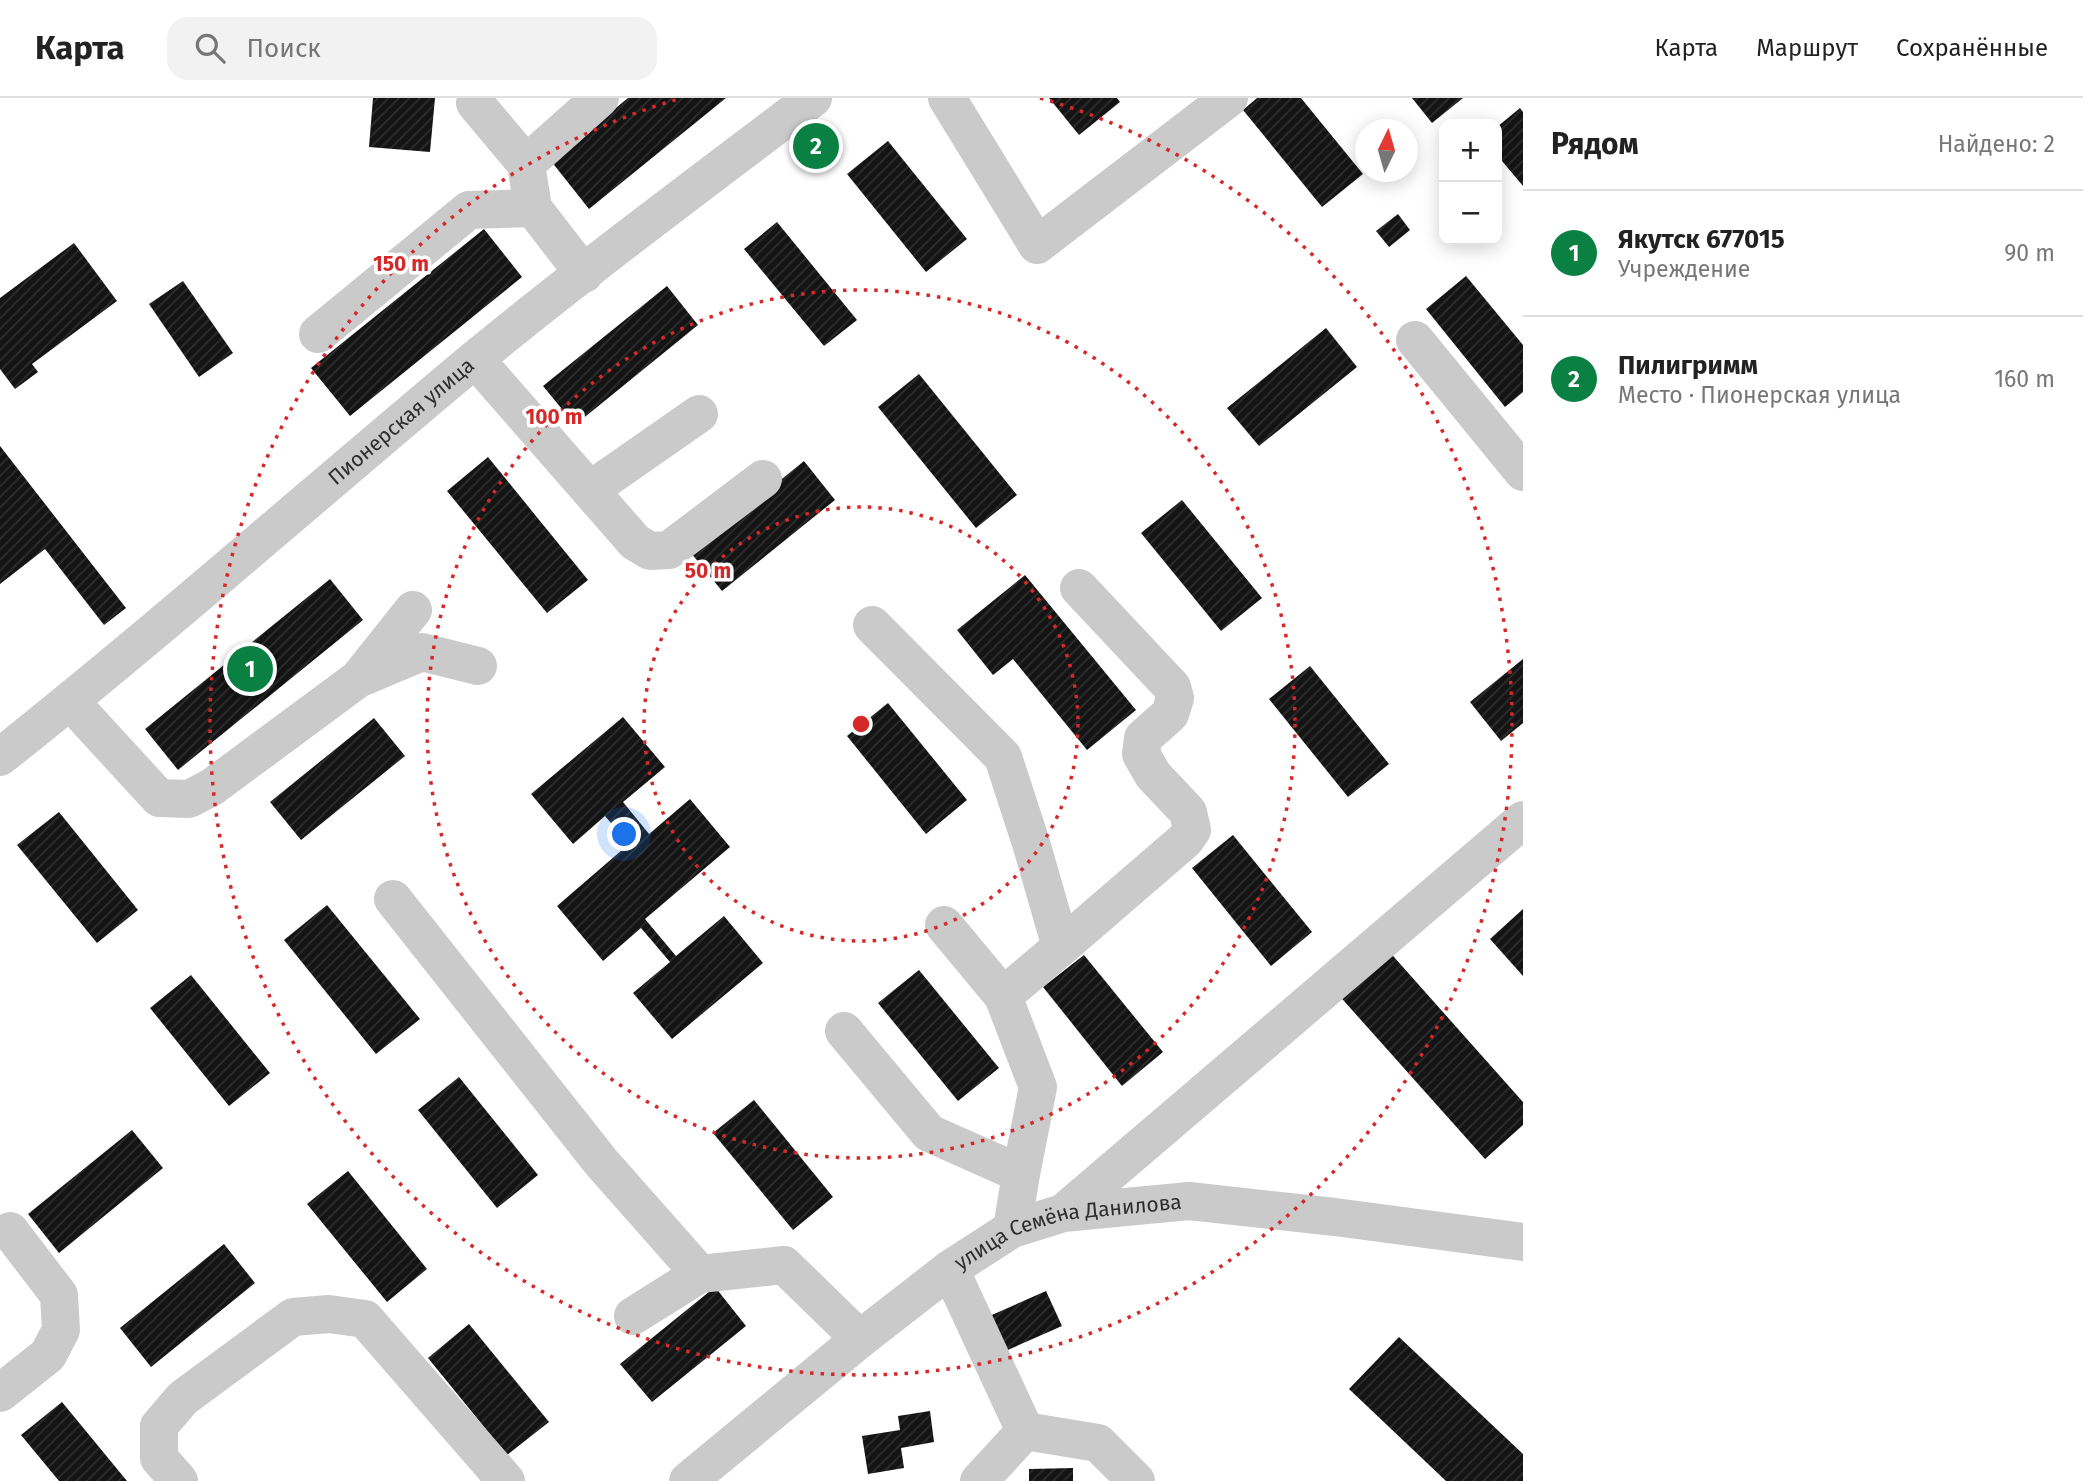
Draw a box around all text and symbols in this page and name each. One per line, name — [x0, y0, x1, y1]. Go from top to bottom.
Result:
search box — [167, 17, 657, 80]
text: Карта — [35, 28, 125, 68]
icon: search — [191, 29, 229, 67]
text: Поиск — [247, 33, 321, 64]
text: Карта — [1655, 34, 1718, 62]
text: Маршрут — [1756, 34, 1858, 62]
text: Сохранённые — [1896, 34, 2048, 62]
north arrow — [1355, 119, 1418, 182]
map controls — [1439, 119, 1502, 245]
button: + — [1439, 119, 1502, 182]
pin: 2 — [793, 120, 839, 172]
text: Рядом — [1551, 126, 1639, 162]
text: Найдено: 2 — [1938, 130, 2055, 158]
button: − — [1439, 182, 1502, 245]
text: Якутск 677015 — [1618, 224, 1785, 255]
text: 1 — [1569, 239, 1579, 267]
text: 90 m — [2004, 239, 2055, 267]
text: 150 m — [373, 251, 429, 277]
text: Учреждение — [1618, 255, 1750, 283]
text: Пилигримм — [1618, 350, 1758, 381]
street label: Пионерская улица — [323, 352, 480, 491]
text: 2 — [1568, 365, 1580, 393]
text: 160 m — [1994, 365, 2055, 393]
text: Место · Пионерская улица — [1618, 381, 1901, 409]
text: 100 m — [525, 404, 583, 430]
text: 50 m — [685, 558, 731, 584]
pin: 1 — [227, 643, 273, 695]
centre of rings — [849, 712, 873, 736]
your location — [607, 817, 641, 851]
street label: улица Семёна Данилова — [949, 1189, 1183, 1276]

